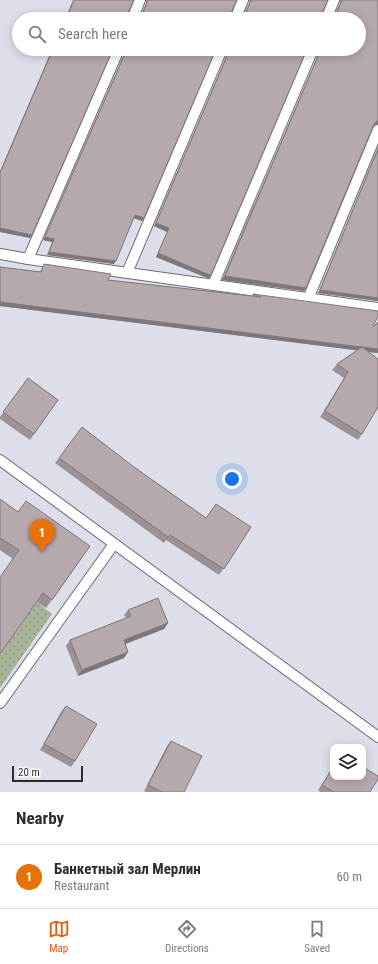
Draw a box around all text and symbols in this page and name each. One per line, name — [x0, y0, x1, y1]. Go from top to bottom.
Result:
search box — [12, 12, 366, 56]
icon: search — [26, 23, 48, 45]
text: Search here — [58, 25, 128, 43]
your location — [222, 469, 242, 489]
pin: 1 — [29, 519, 55, 552]
map controls — [330, 744, 366, 780]
button: layers — [330, 744, 366, 780]
scale bar — [12, 764, 83, 783]
text: 20 m — [18, 766, 40, 779]
text: Nearby — [16, 808, 64, 828]
text: Банкетный зал Мерлин — [54, 860, 201, 878]
text: 1 — [26, 869, 32, 884]
text: 60 m — [336, 869, 362, 884]
text: Restaurant — [54, 878, 109, 893]
tab: Map — [48, 918, 70, 955]
tab: Directions — [165, 918, 209, 955]
tab: Saved — [304, 918, 330, 955]

